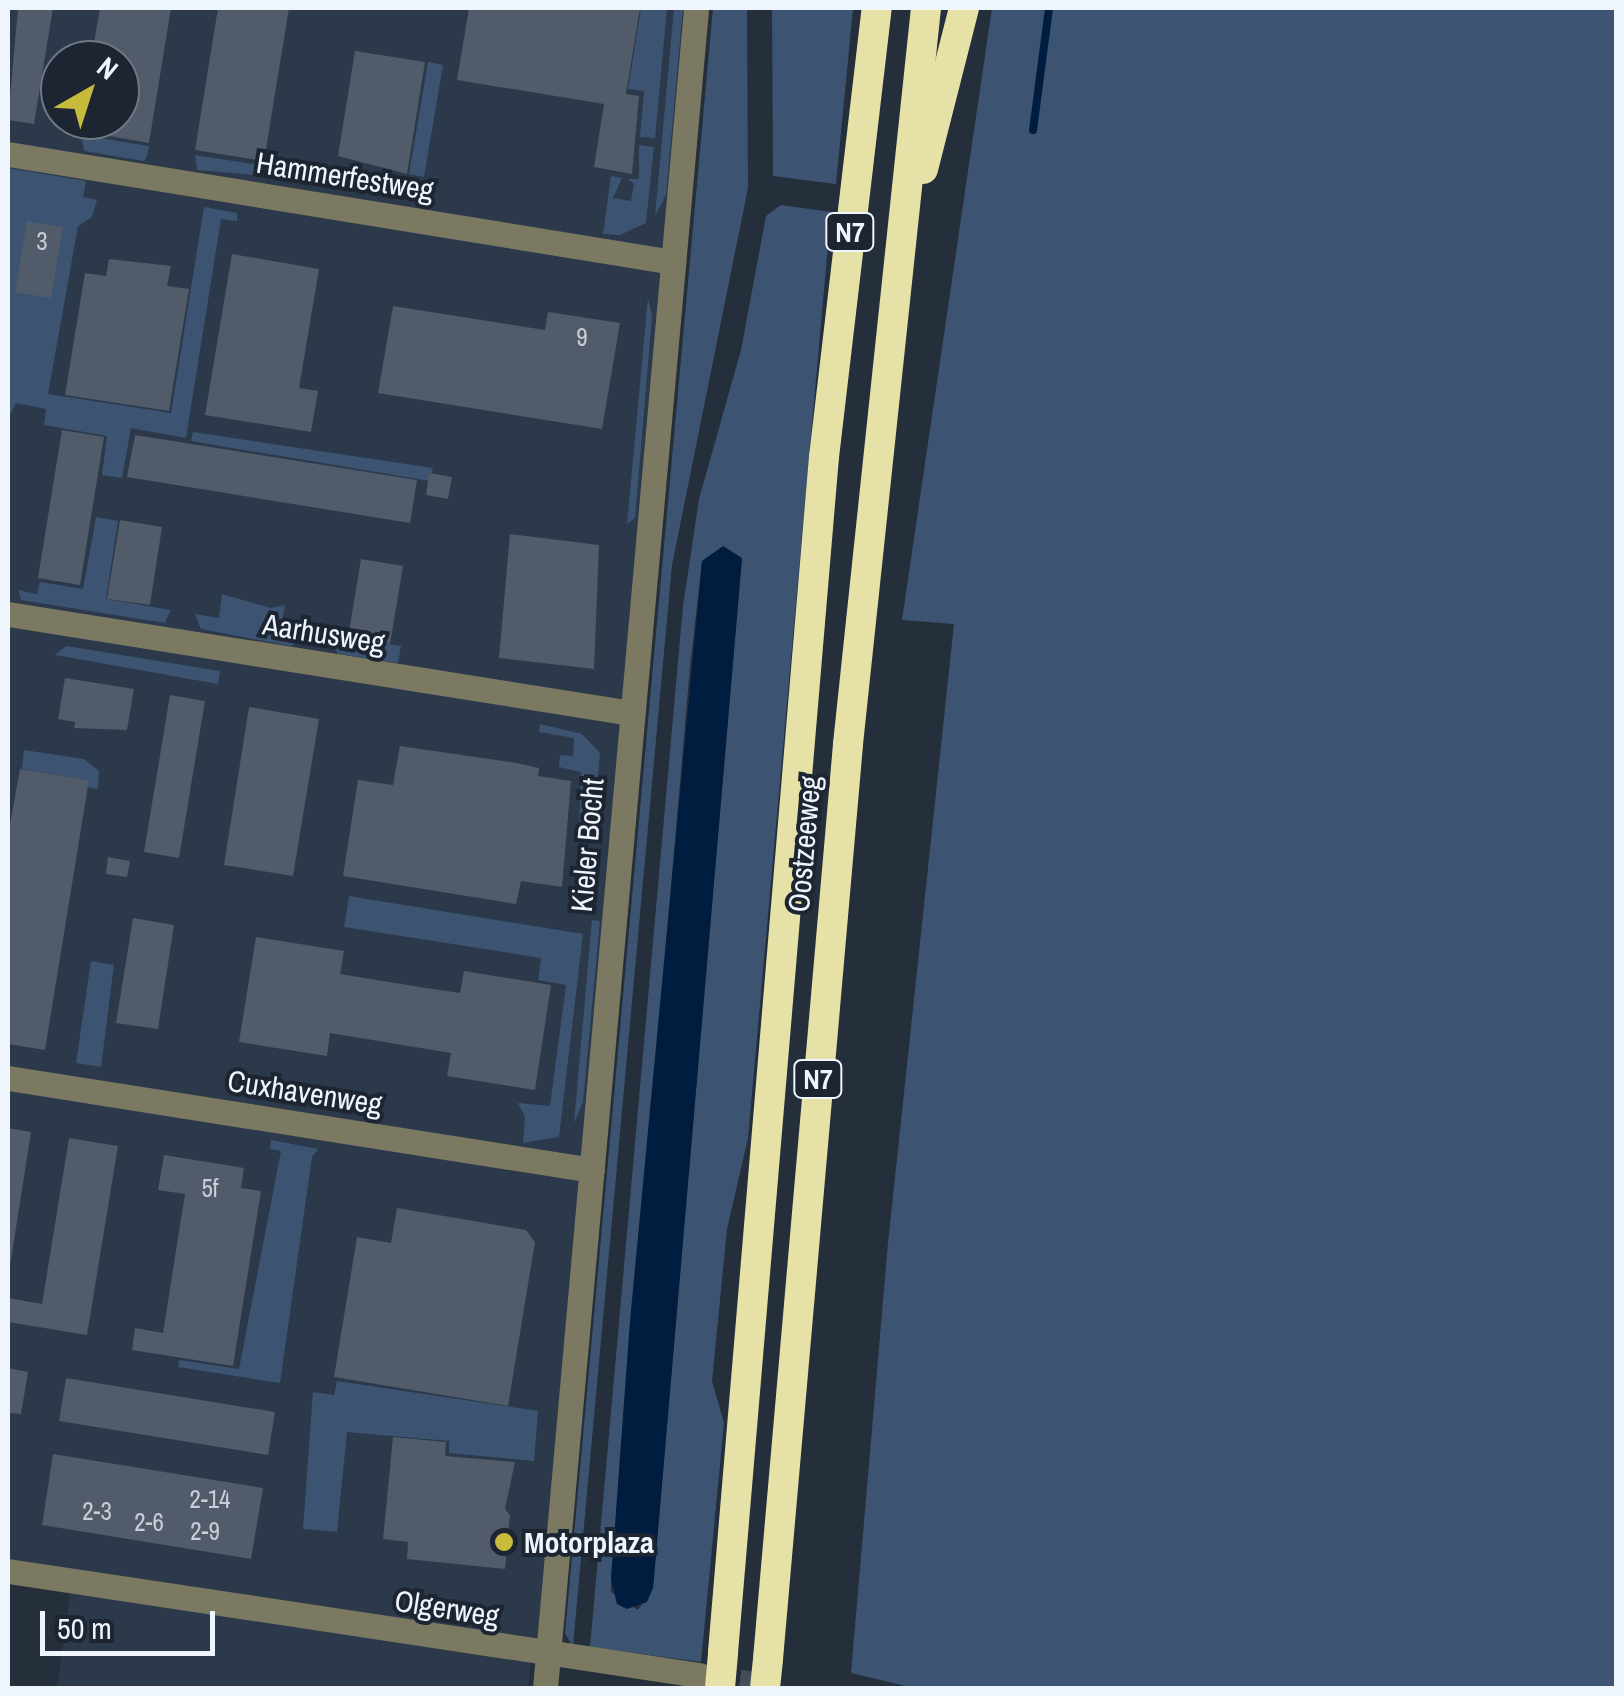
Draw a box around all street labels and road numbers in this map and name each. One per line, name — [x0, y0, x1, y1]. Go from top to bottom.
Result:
street label: Hammerfestweg — [254, 144, 436, 208]
road number: N7 — [825, 209, 875, 255]
street label: Aarhusweg — [260, 606, 388, 660]
street label: Oostzeeweg — [780, 774, 828, 914]
street label: Kieler Bocht — [563, 777, 611, 913]
road number: N7 — [793, 1056, 843, 1102]
street label: Cuxhavenweg — [225, 1062, 385, 1122]
street label: Olgerweg — [392, 1582, 502, 1634]

